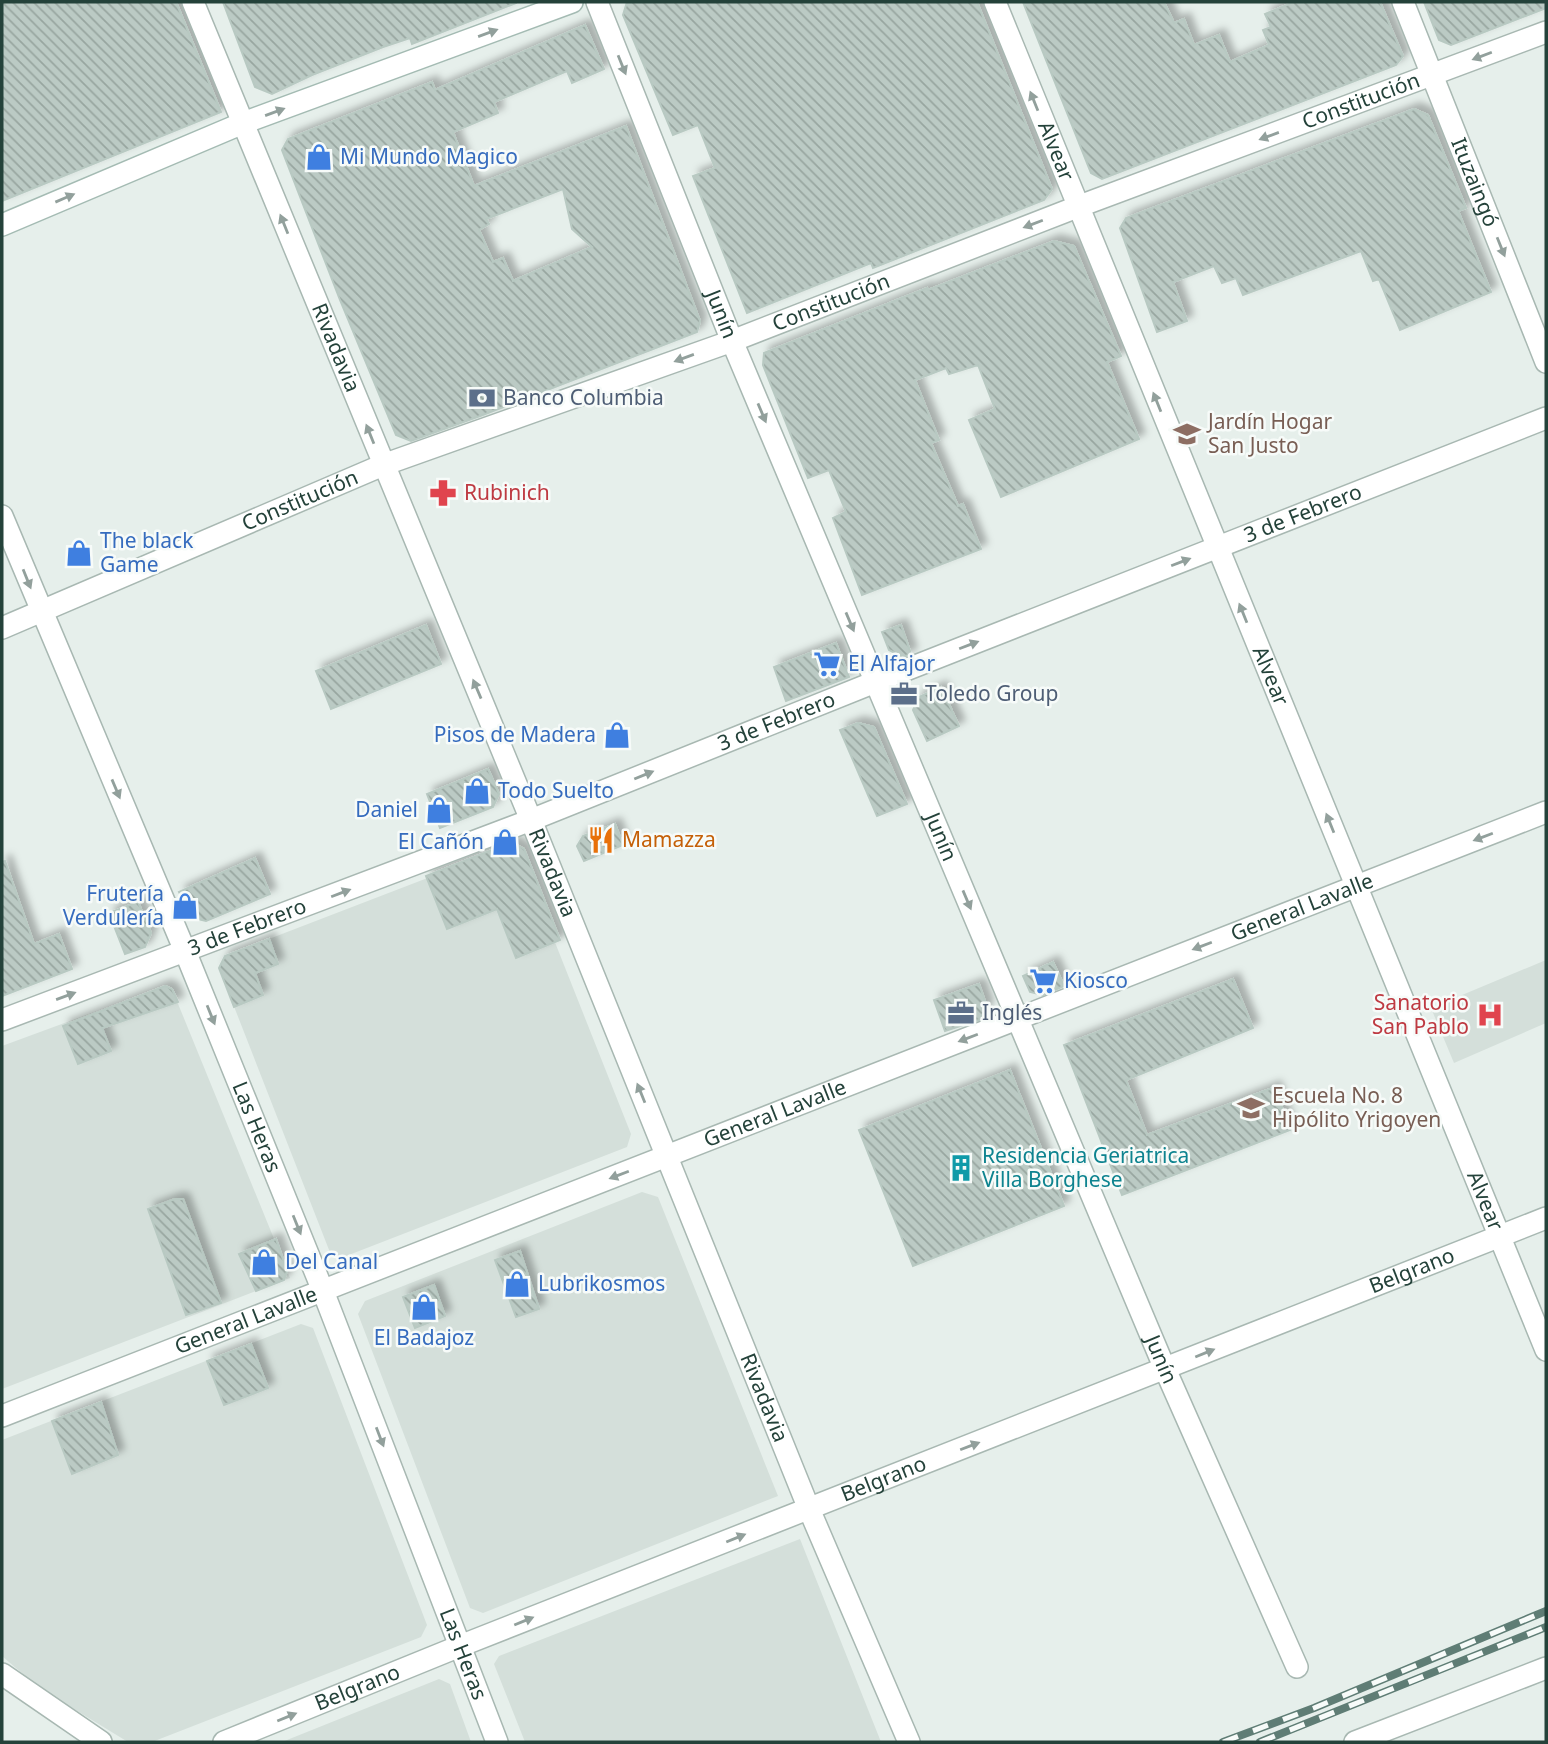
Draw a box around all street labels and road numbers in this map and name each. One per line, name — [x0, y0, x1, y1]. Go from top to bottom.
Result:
street label: Constitución — [1298, 65, 1424, 135]
street label: Alvear — [1032, 117, 1082, 185]
street label: Ituzaingó — [1445, 133, 1506, 231]
street label: Constitución — [768, 266, 893, 337]
street label: Junín — [699, 283, 745, 342]
street label: Rivadavia — [306, 299, 368, 396]
street label: Constitución — [237, 462, 362, 537]
street label: 3 de Febrero — [1239, 477, 1366, 549]
street label: Alvear — [1247, 642, 1296, 710]
street label: 3 de Febrero — [713, 684, 839, 757]
street label: Junín — [918, 806, 964, 865]
street label: Rivadavia — [523, 824, 584, 921]
street label: General Lavalle — [1226, 866, 1377, 947]
street label: 3 de Febrero — [184, 891, 310, 962]
street label: General Lavalle — [699, 1072, 850, 1153]
street label: Las Heras — [226, 1077, 288, 1176]
street label: Alvear — [1461, 1166, 1511, 1235]
street label: Belgrano — [1365, 1240, 1458, 1299]
street label: General Lavalle — [170, 1279, 321, 1360]
street label: Junín — [1138, 1329, 1185, 1388]
street label: Rivadavia — [735, 1349, 795, 1446]
street label: Belgrano — [836, 1449, 930, 1508]
street label: Las Heras — [434, 1604, 494, 1703]
street label: Belgrano — [310, 1657, 404, 1717]

